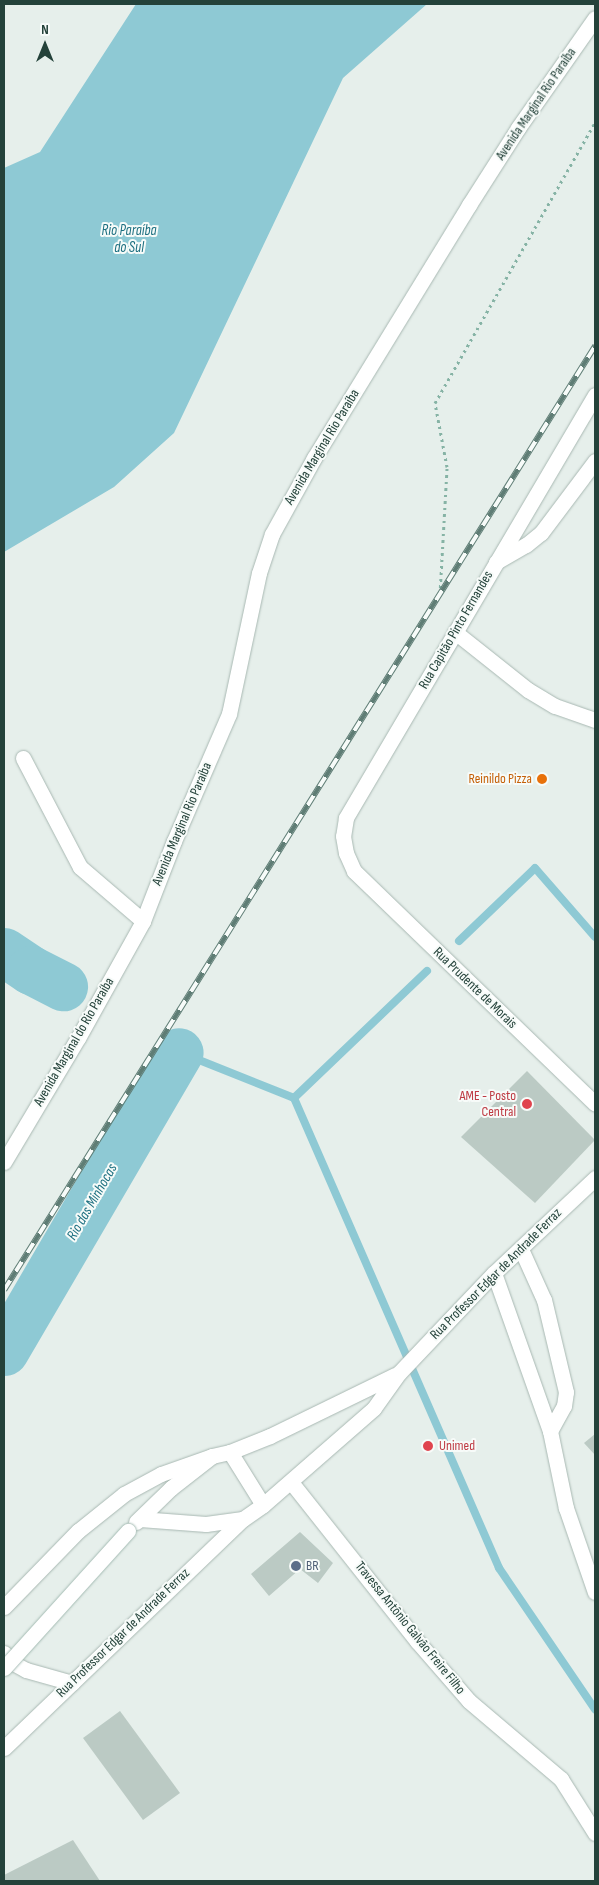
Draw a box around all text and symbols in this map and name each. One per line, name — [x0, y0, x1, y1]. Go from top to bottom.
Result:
north arrow — [20, 20, 70, 70]
text: N — [41, 21, 49, 38]
street label: Avenida Marginal Rio Paraíba — [492, 45, 580, 163]
water label: Rio Paraíba do Sul — [101, 221, 157, 256]
street label: Avenida Marginal Rio Paraíba — [281, 386, 363, 508]
street label: Rua Capitão Pinto Fernandes — [415, 568, 497, 692]
street label: Avenida Marginal Rio Paraíba — [149, 760, 215, 888]
place label: Reinildo Pizza — [468, 771, 532, 787]
marker: Reinildo Pizza — [536, 773, 548, 785]
street label: Rua Prudente de Morais — [430, 944, 520, 1032]
street label: Avenida Marginal do Rio Paraíba — [30, 975, 118, 1109]
place label: AME - Posto Central — [460, 1088, 516, 1120]
marker: AME - Posto Central — [520, 1097, 534, 1111]
water label: Rio das Minhocas — [63, 1161, 121, 1243]
street label: Rua Professor Edgar de Andrade Ferraz — [427, 1205, 565, 1343]
place label: Unimed — [439, 1438, 475, 1454]
marker: Unimed — [421, 1439, 435, 1453]
place label: BR — [306, 1558, 319, 1574]
street label: Travessa Antônio Galvão Freire Filho — [351, 1558, 469, 1698]
marker: BR — [290, 1560, 302, 1572]
street label: Rua Professor Edgar de Andrade Ferraz — [53, 1565, 193, 1701]

